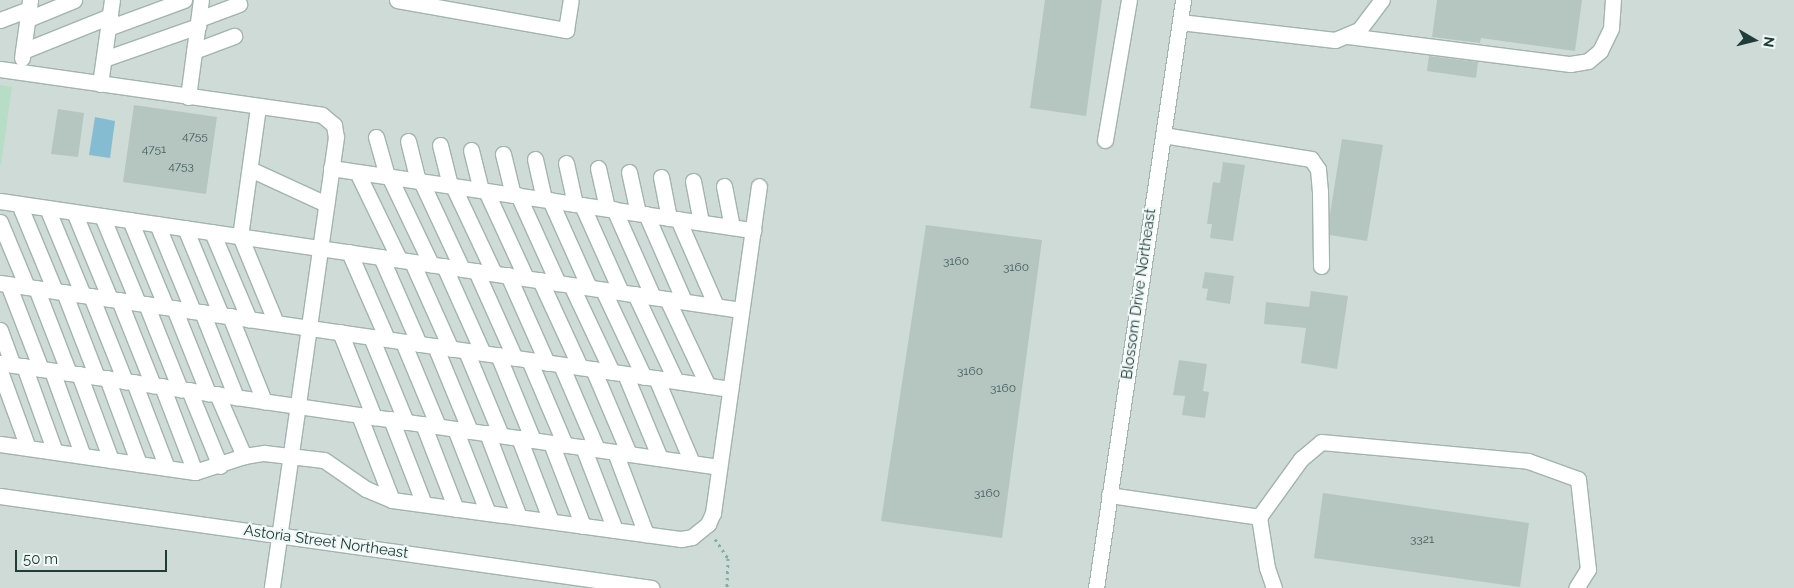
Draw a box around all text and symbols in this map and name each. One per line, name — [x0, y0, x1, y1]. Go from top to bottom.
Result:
north arrow — [1729, 15, 1779, 65]
text: N — [1760, 36, 1778, 48]
house number: 4755 — [182, 130, 208, 144]
house number: 4751 — [142, 143, 166, 157]
house number: 4753 — [168, 160, 194, 174]
street label: Blossom Drive Northeast — [1118, 207, 1160, 381]
house number: 3160 — [943, 255, 969, 269]
house number: 3160 — [1003, 261, 1029, 275]
house number: 3160 — [957, 365, 983, 379]
house number: 3160 — [990, 382, 1016, 396]
house number: 3160 — [974, 487, 1000, 501]
street label: Astoria Street Northeast — [243, 522, 409, 562]
house number: 3321 — [1410, 533, 1434, 547]
scale bar — [18, 540, 170, 572]
text: 50 m — [23, 550, 58, 568]

